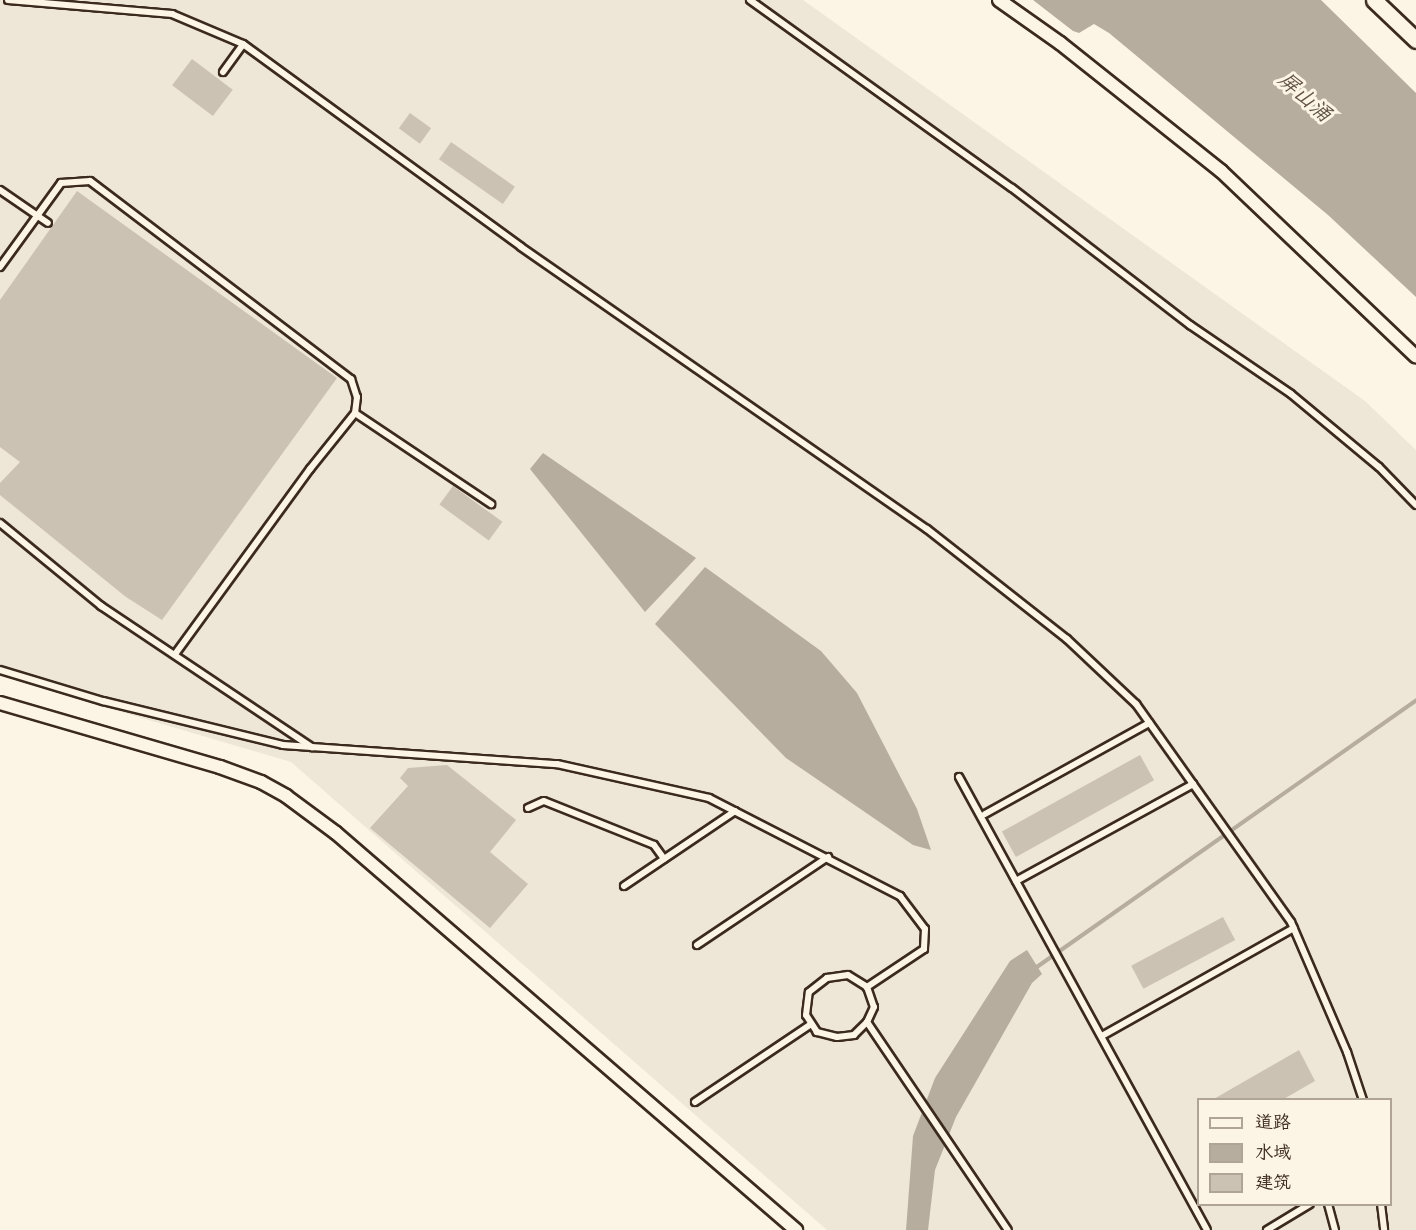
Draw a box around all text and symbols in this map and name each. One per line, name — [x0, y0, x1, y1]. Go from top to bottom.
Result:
water label: 屏山涌 — [1271, 69, 1335, 129]
legend — [1197, 1098, 1392, 1206]
text: 道路 — [1255, 1112, 1291, 1137]
text: 水域 — [1255, 1142, 1291, 1167]
text: 建筑 — [1255, 1172, 1291, 1197]

